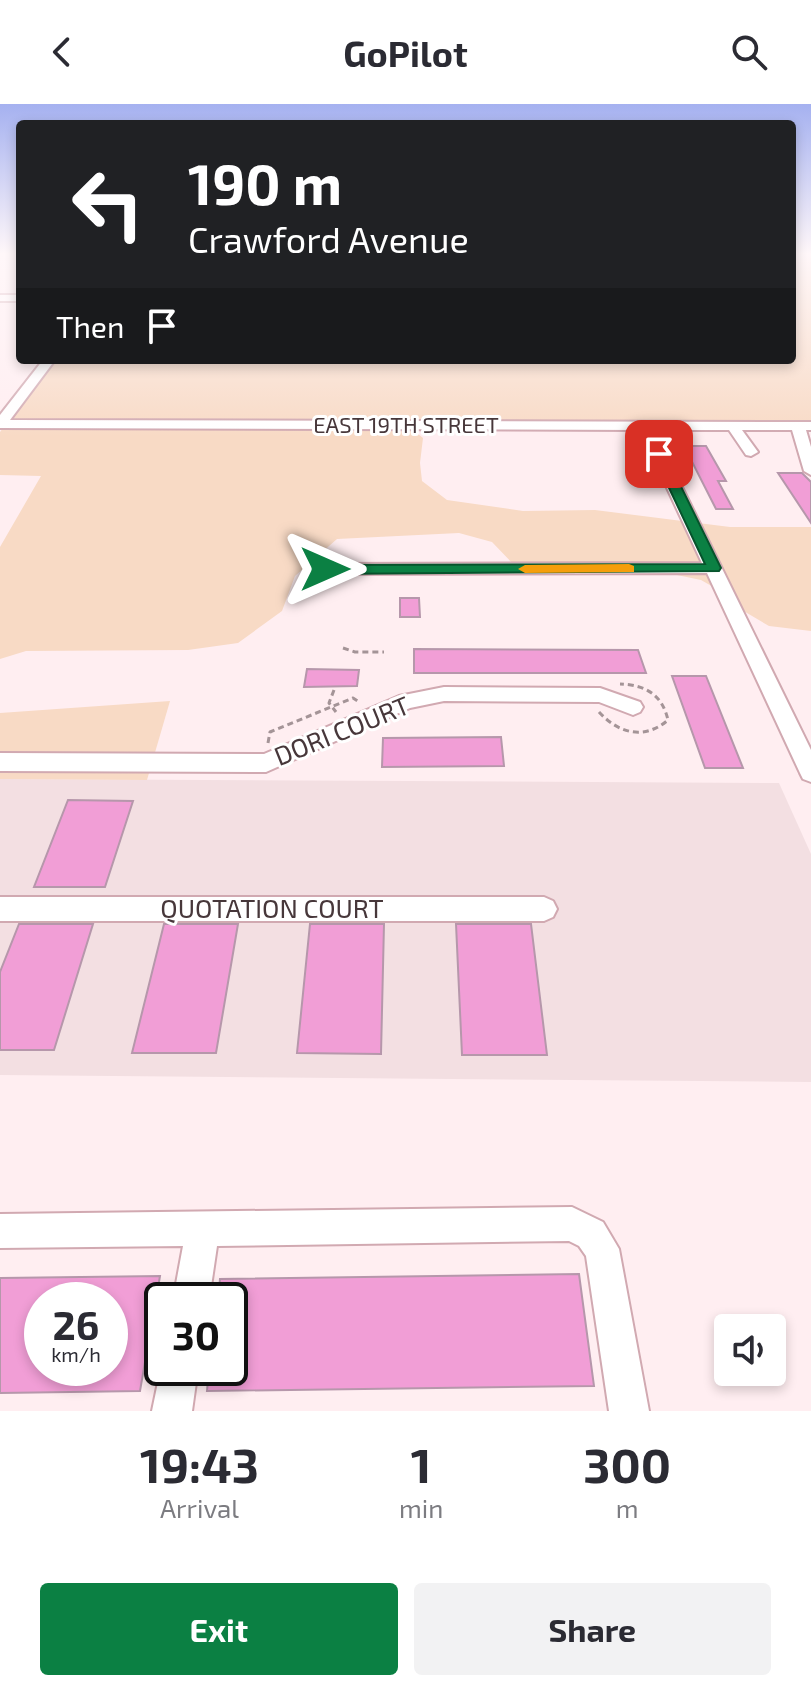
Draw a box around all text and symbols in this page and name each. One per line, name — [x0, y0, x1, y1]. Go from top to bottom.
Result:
icon: back — [40, 30, 84, 74]
icon: search — [727, 30, 771, 74]
text: GoPilot — [343, 31, 468, 74]
text: 190 m — [188, 149, 342, 216]
icon: left — [56, 152, 160, 256]
text: Crawford Avenue — [188, 217, 469, 260]
icon: arrive — [140, 304, 184, 348]
text: Then — [56, 308, 124, 344]
street label: EAST 19TH STREET — [313, 411, 499, 437]
pin — [625, 420, 693, 488]
icon: arrive — [637, 432, 681, 476]
position arrow — [283, 527, 367, 611]
street label: DORI COURT — [269, 688, 414, 771]
street label: QUOTATION COURT — [160, 892, 384, 923]
speed limit sign: 30 — [144, 1282, 248, 1386]
text: 26 — [53, 1300, 99, 1348]
map controls — [714, 1314, 786, 1386]
button: sound — [714, 1314, 786, 1386]
text: km/h — [51, 1342, 101, 1366]
text: 19:43 — [140, 1435, 259, 1493]
text: 1 — [411, 1435, 432, 1493]
text: 300 — [583, 1435, 671, 1493]
text: Arrival — [160, 1492, 239, 1523]
text: min — [399, 1492, 443, 1523]
text: m — [616, 1492, 639, 1523]
button: Exit — [40, 1583, 398, 1675]
button: Share — [414, 1583, 771, 1675]

